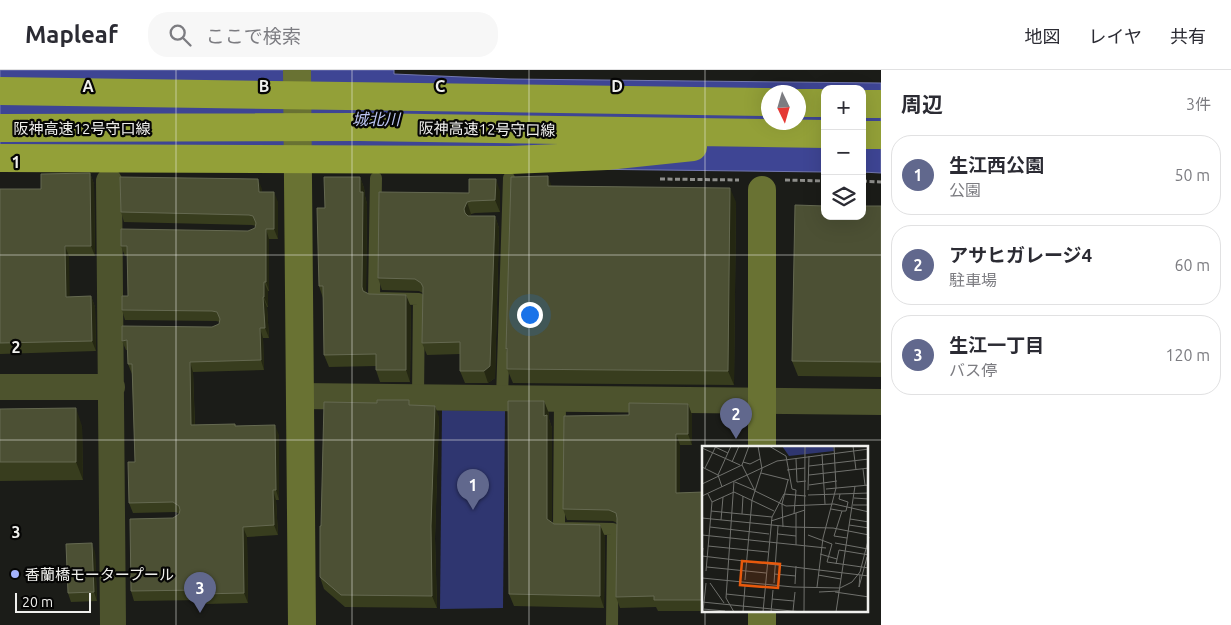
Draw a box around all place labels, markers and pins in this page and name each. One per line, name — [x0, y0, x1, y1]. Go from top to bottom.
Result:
pin: 2 — [720, 398, 752, 439]
pin: 1 — [457, 469, 489, 510]
place label: 香蘭橋モータープール — [25, 566, 174, 583]
marker: 香蘭橋モータープール — [9, 568, 21, 580]
pin: 3 — [184, 572, 216, 613]

